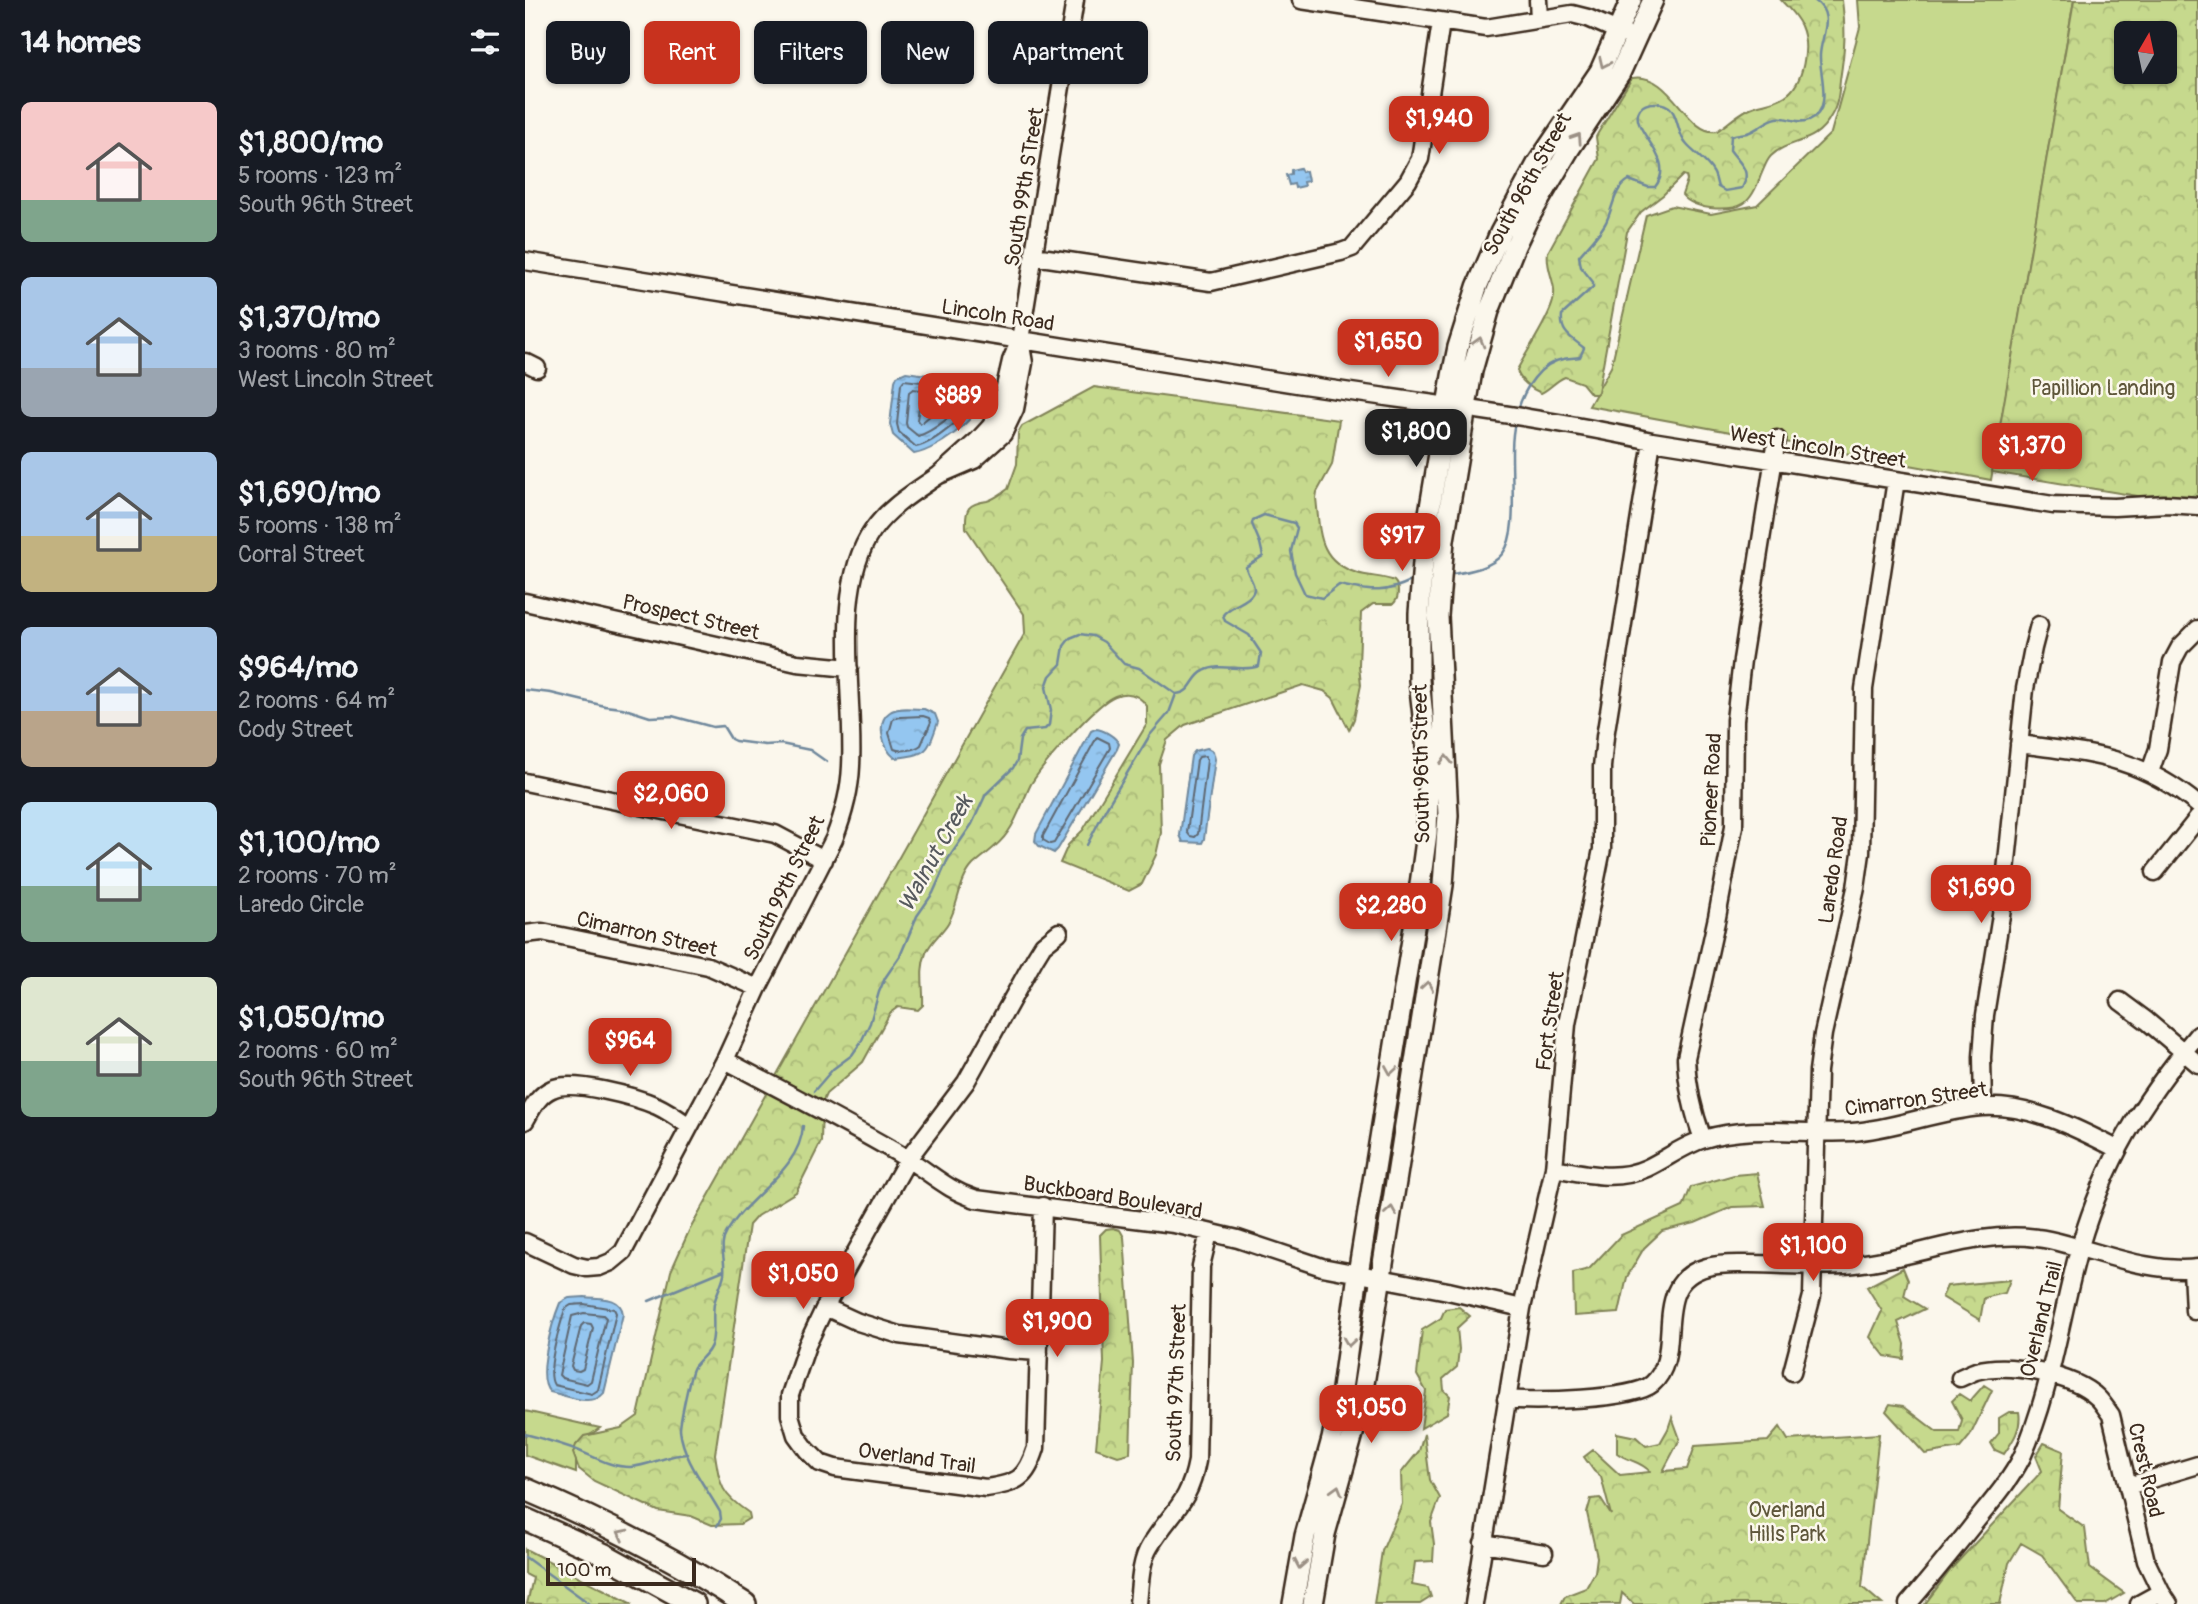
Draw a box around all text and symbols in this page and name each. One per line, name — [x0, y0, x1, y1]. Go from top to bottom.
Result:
chip: Buy — [546, 21, 630, 84]
chip: Rent — [644, 21, 740, 84]
chip: Filters — [754, 21, 867, 84]
chip: New — [881, 21, 974, 84]
chip: Apartment — [988, 21, 1148, 84]
north arrow — [2114, 21, 2177, 84]
map controls — [2114, 21, 2177, 84]
icon: filters — [466, 23, 504, 61]
text: 14 homes — [21, 24, 141, 61]
one-way arrow — [1598, 55, 1612, 68]
pin: $1,940 — [1382, 96, 1496, 156]
text: $1,940 — [1405, 104, 1473, 133]
street label: South 99th STreet — [999, 105, 1051, 269]
street label: South 96th Street — [1477, 107, 1578, 261]
text: $1,800/mo — [238, 124, 383, 161]
icon: home — [77, 130, 161, 214]
one-way arrow — [1569, 133, 1581, 146]
text: 5 rooms · 123 m² — [238, 161, 402, 190]
text: South 96th Street — [238, 190, 413, 219]
street label: Lincoln Road — [939, 293, 1056, 338]
text: $1,370/mo — [238, 299, 380, 336]
icon: home — [77, 305, 161, 389]
pin: $1,650 — [1331, 320, 1445, 379]
text: $1,650 — [1354, 327, 1422, 356]
text: 3 rooms · 80 m² — [238, 336, 396, 365]
one-way arrow — [1471, 337, 1486, 349]
text: West Lincoln Street — [238, 365, 433, 394]
pin: $889 — [917, 374, 999, 433]
park label: Papillion Landing — [2031, 375, 2175, 402]
text: $889 — [934, 381, 982, 410]
pin: $1,800 — [1359, 410, 1473, 469]
text: $1,800 — [1381, 417, 1451, 446]
street label: West Lincoln Street — [1728, 420, 1909, 475]
pin: $1,370 — [1975, 424, 2089, 483]
text: $1,370 — [1998, 431, 2066, 460]
text: $1,690/mo — [238, 474, 381, 511]
icon: home — [77, 480, 161, 564]
text: 5 rooms · 138 m² — [238, 511, 402, 540]
pin: $917 — [1361, 514, 1443, 573]
text: $917 — [1379, 521, 1425, 550]
text: Corral Street — [238, 540, 365, 569]
street label: Prospect Street — [620, 589, 763, 646]
text: $964/mo — [238, 649, 358, 686]
icon: home — [77, 655, 161, 739]
street label: South 96th Street — [1407, 683, 1436, 844]
text: 2 rooms · 64 m² — [238, 686, 395, 715]
text: Cody Street — [238, 715, 353, 744]
street label: Pioneer Road — [1695, 732, 1728, 848]
one-way arrow — [1439, 754, 1454, 765]
pin: $2,060 — [614, 772, 728, 831]
text: $2,060 — [633, 779, 709, 808]
water label: Walnut Creek — [892, 788, 981, 917]
street label: South 99th Street — [738, 811, 832, 965]
street label: Laredo Road — [1813, 815, 1854, 926]
text: $1,100/mo — [238, 824, 380, 861]
icon: home — [77, 830, 161, 914]
text: 2 rooms · 70 m² — [238, 861, 397, 890]
pin: $1,690 — [1924, 866, 2038, 925]
text: $1,690 — [1947, 873, 2015, 902]
pin: $2,280 — [1334, 884, 1448, 943]
text: Laredo Circle — [238, 890, 364, 919]
text: $2,280 — [1355, 891, 1427, 920]
street label: Cimarron Street — [574, 905, 720, 964]
street label: Fort Street — [1530, 969, 1571, 1073]
one-way arrow — [1419, 980, 1434, 992]
text: $1,050/mo — [238, 999, 384, 1036]
icon: home — [77, 1005, 161, 1089]
pin: $964 — [589, 1018, 671, 1078]
text: $964 — [604, 1026, 656, 1055]
text: 2 rooms · 60 m² — [238, 1036, 398, 1065]
one-way arrow — [1384, 1064, 1399, 1076]
text: South 96th Street — [238, 1065, 413, 1094]
street label: Cimarron Street — [1843, 1076, 1990, 1123]
street label: Buckboard Boulevard — [1022, 1170, 1204, 1225]
one-way arrow — [1383, 1205, 1398, 1217]
pin: $1,100 — [1756, 1224, 1870, 1283]
text: $1,100 — [1779, 1231, 1847, 1260]
pin: $1,050 — [746, 1252, 860, 1311]
street label: Overland Trail — [2014, 1258, 2069, 1380]
text: $1,050 — [767, 1259, 839, 1288]
pin: $1,900 — [1000, 1300, 1114, 1359]
street label: South 97th Street — [1160, 1303, 1193, 1463]
text: $1,900 — [1022, 1307, 1092, 1336]
one-way arrow — [1342, 1336, 1357, 1348]
pin: $1,050 — [1314, 1386, 1428, 1445]
text: $1,050 — [1335, 1393, 1407, 1422]
street label: Crest Road — [2122, 1420, 2169, 1520]
street label: Overland Trail — [856, 1437, 977, 1480]
one-way arrow — [1329, 1484, 1344, 1496]
park label: Overland Hills Park — [1748, 1497, 1826, 1548]
one-way arrow — [617, 1528, 629, 1542]
scale bar — [546, 1555, 697, 1587]
text: 100 m — [557, 1558, 611, 1582]
one-way arrow — [1293, 1558, 1308, 1570]

